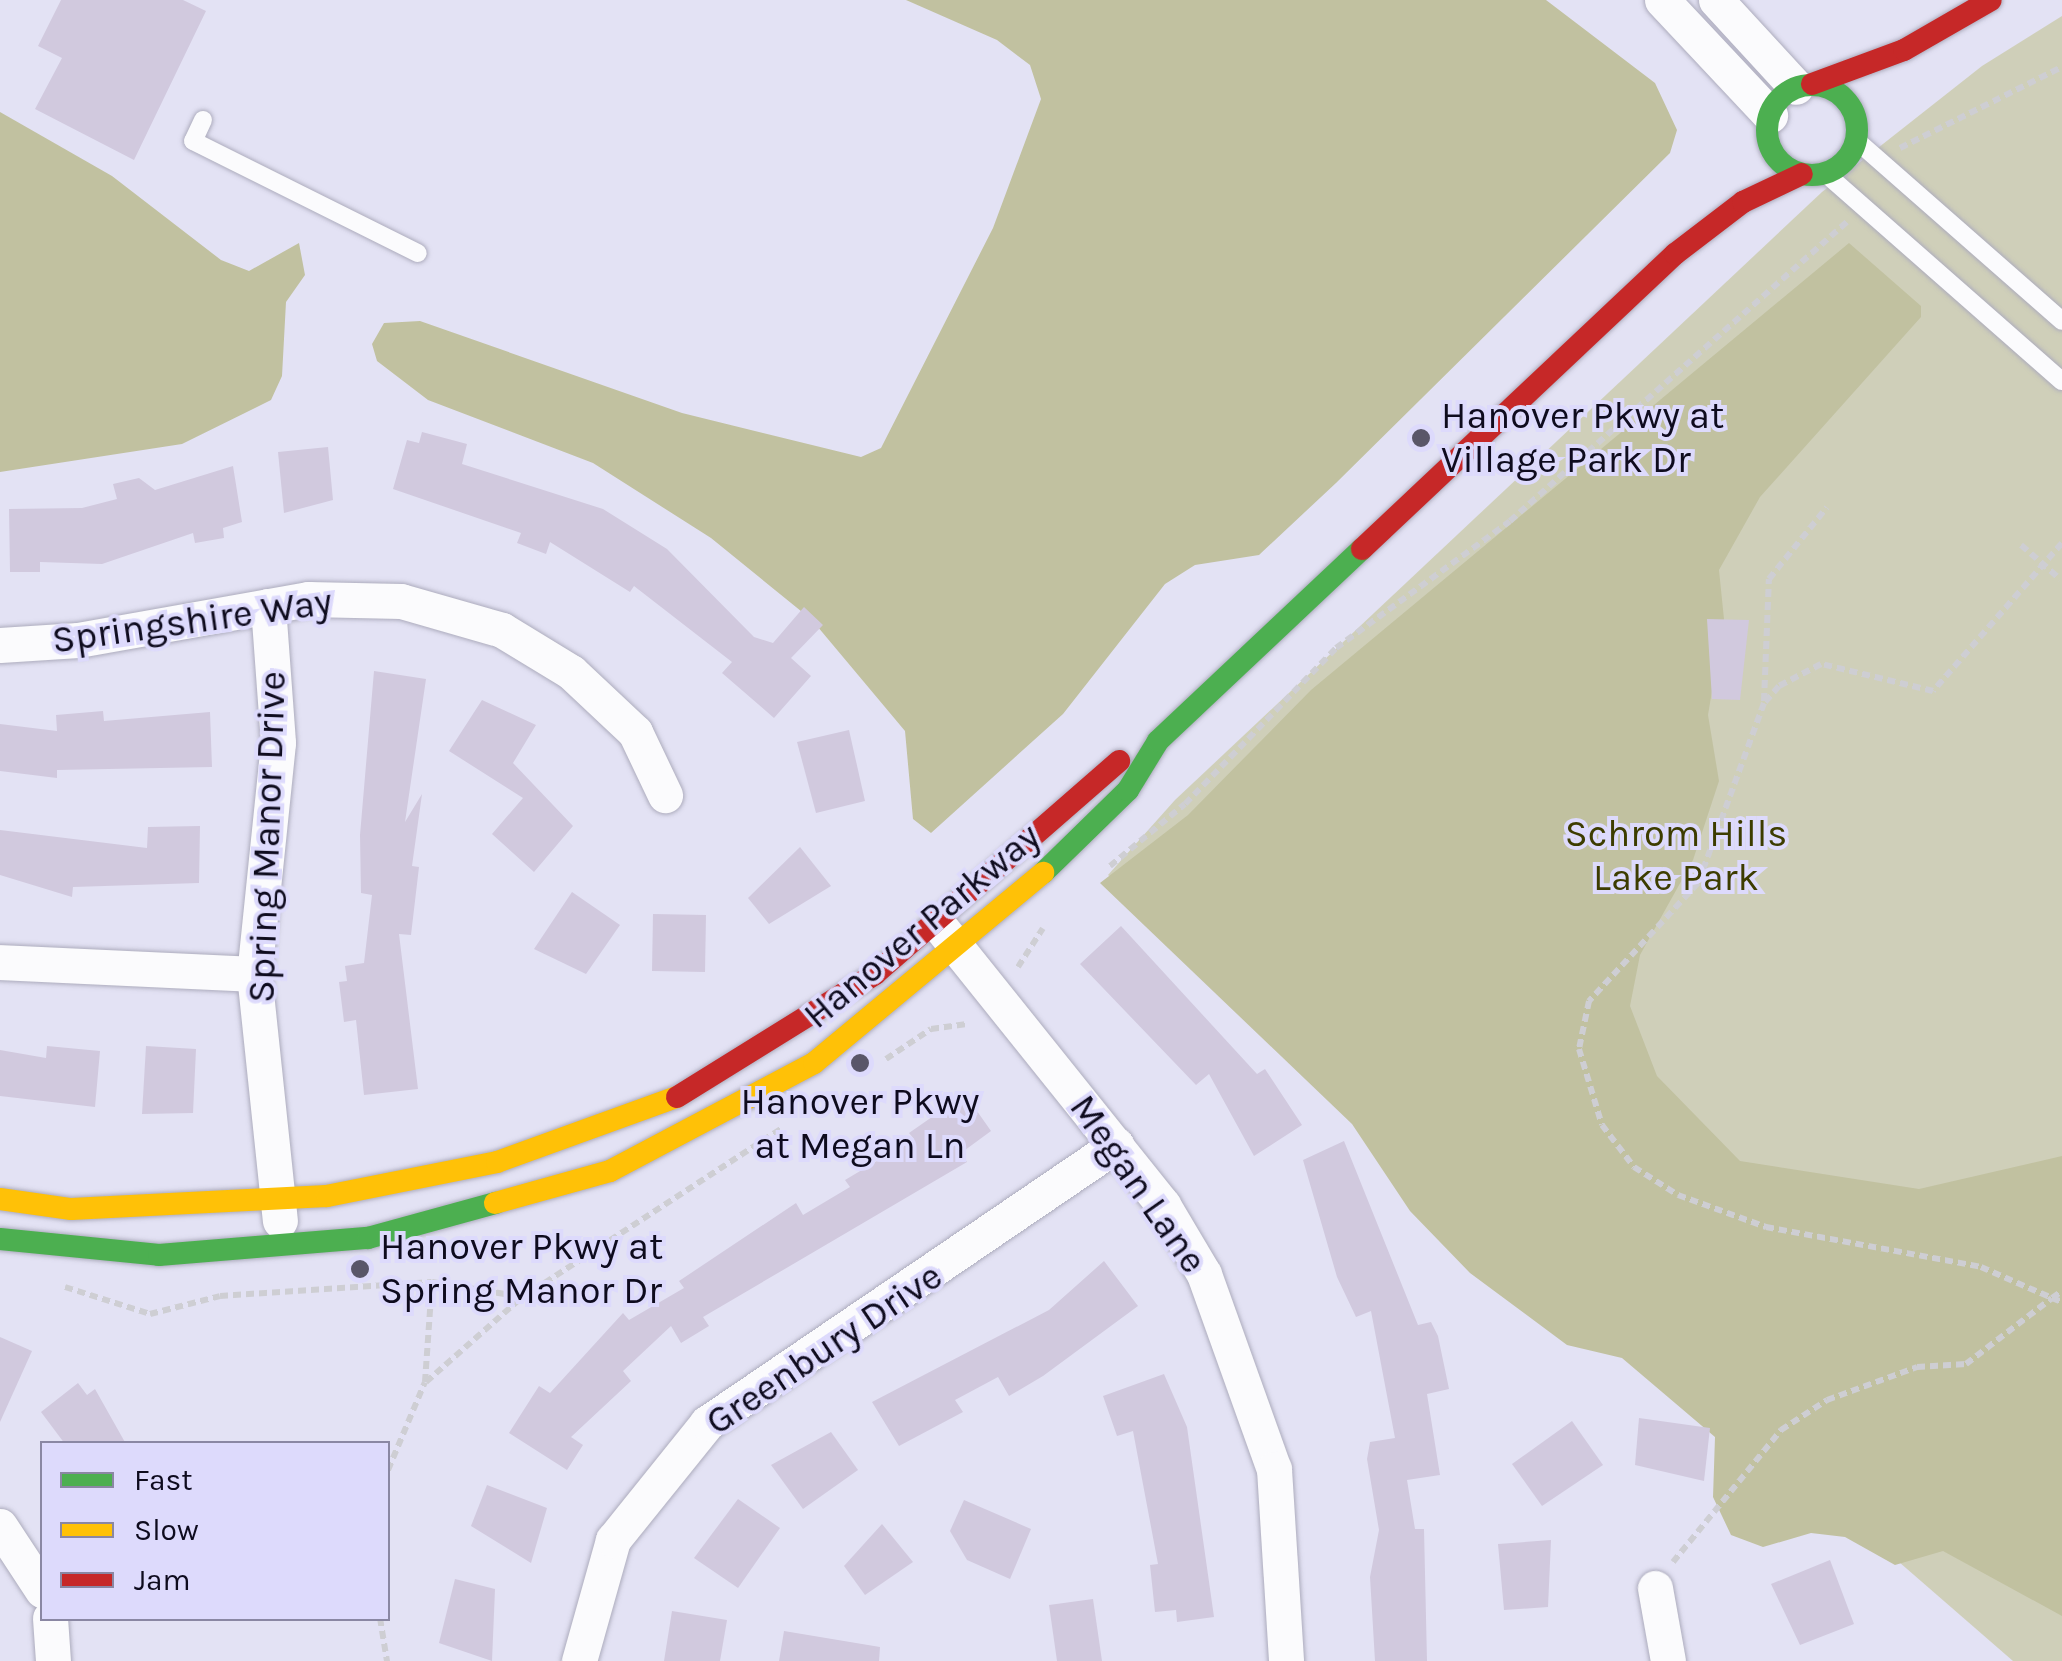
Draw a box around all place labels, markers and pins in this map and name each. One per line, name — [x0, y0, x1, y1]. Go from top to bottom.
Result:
place label: Hanover Pkwy at Village Park Dr — [1441, 393, 1724, 482]
marker: Hanover Pkwy at Village Park Dr — [1410, 427, 1432, 449]
marker: Hanover Pkwy at Megan Ln — [849, 1052, 871, 1074]
place label: Hanover Pkwy at Megan Ln — [740, 1079, 980, 1168]
place label: Hanover Pkwy at Spring Manor Dr — [380, 1224, 663, 1314]
marker: Hanover Pkwy at Spring Manor Dr — [349, 1258, 371, 1280]

